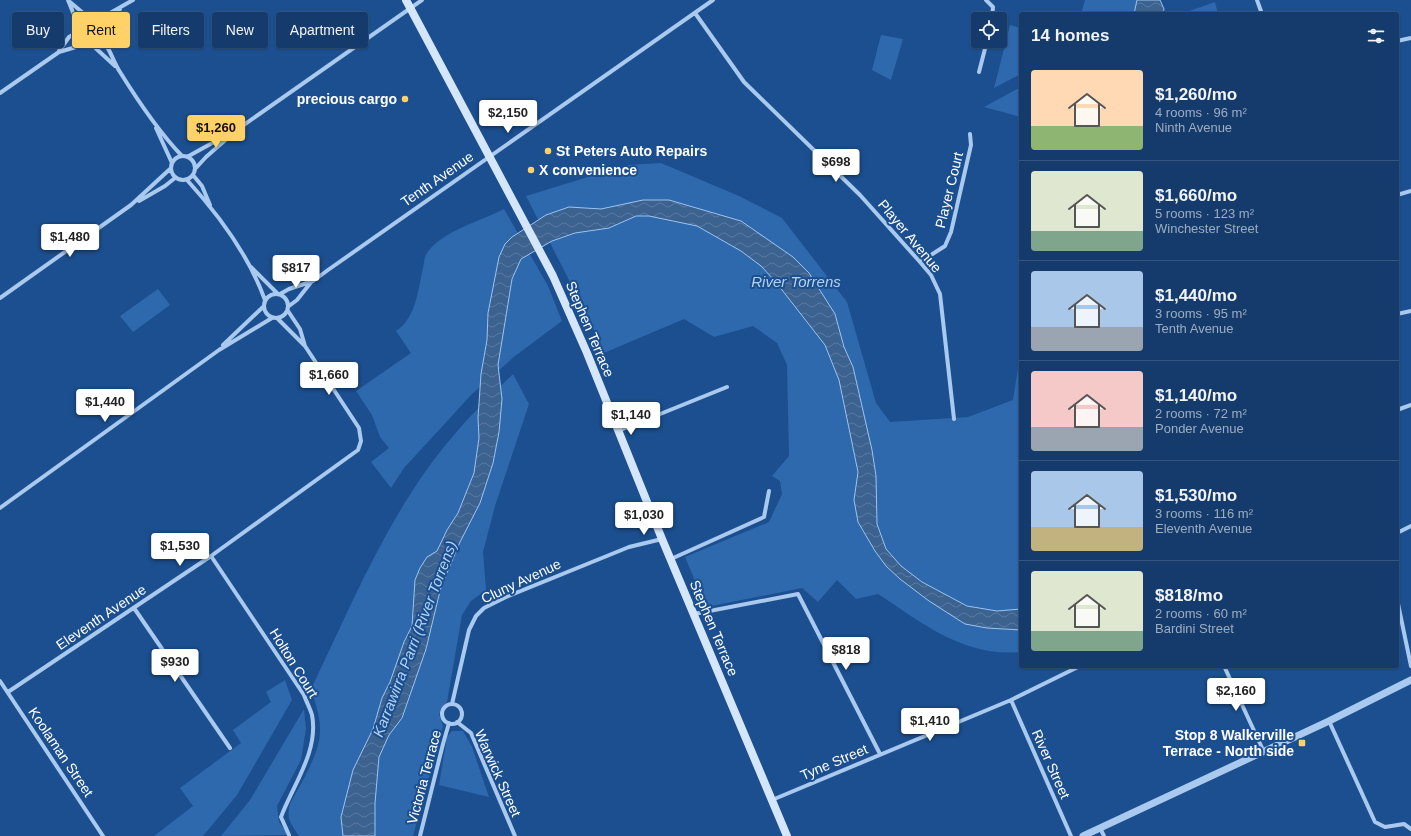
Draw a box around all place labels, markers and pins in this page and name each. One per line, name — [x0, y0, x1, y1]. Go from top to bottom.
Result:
place label: precious cargo — [297, 91, 397, 107]
marker: precious cargo — [400, 94, 410, 104]
pin: $2,150 — [475, 100, 541, 134]
pin: $1,260 — [183, 115, 249, 149]
place label: St Peters Auto Repairs — [556, 143, 707, 159]
marker: St Peters Auto Repairs — [543, 146, 553, 156]
pin: $698 — [812, 149, 860, 183]
place label: X convenience — [539, 162, 637, 178]
marker: X convenience — [526, 165, 536, 175]
pin: $1,480 — [37, 224, 103, 258]
pin: $817 — [272, 255, 320, 289]
pin: $1,660 — [296, 362, 362, 396]
pin: $1,440 — [72, 389, 138, 423]
pin: $1,140 — [598, 402, 664, 436]
pin: $1,030 — [611, 502, 677, 536]
pin: $1,530 — [147, 533, 213, 567]
pin: $818 — [822, 637, 870, 671]
pin: $930 — [151, 649, 199, 683]
pin: $2,160 — [1203, 678, 1269, 712]
pin: $1,410 — [897, 708, 963, 742]
place label: Stop 8 Walkerville Terrace - North side — [1163, 727, 1294, 759]
marker: Stop 8 Walkerville Terrace - North side — [1297, 738, 1307, 748]

